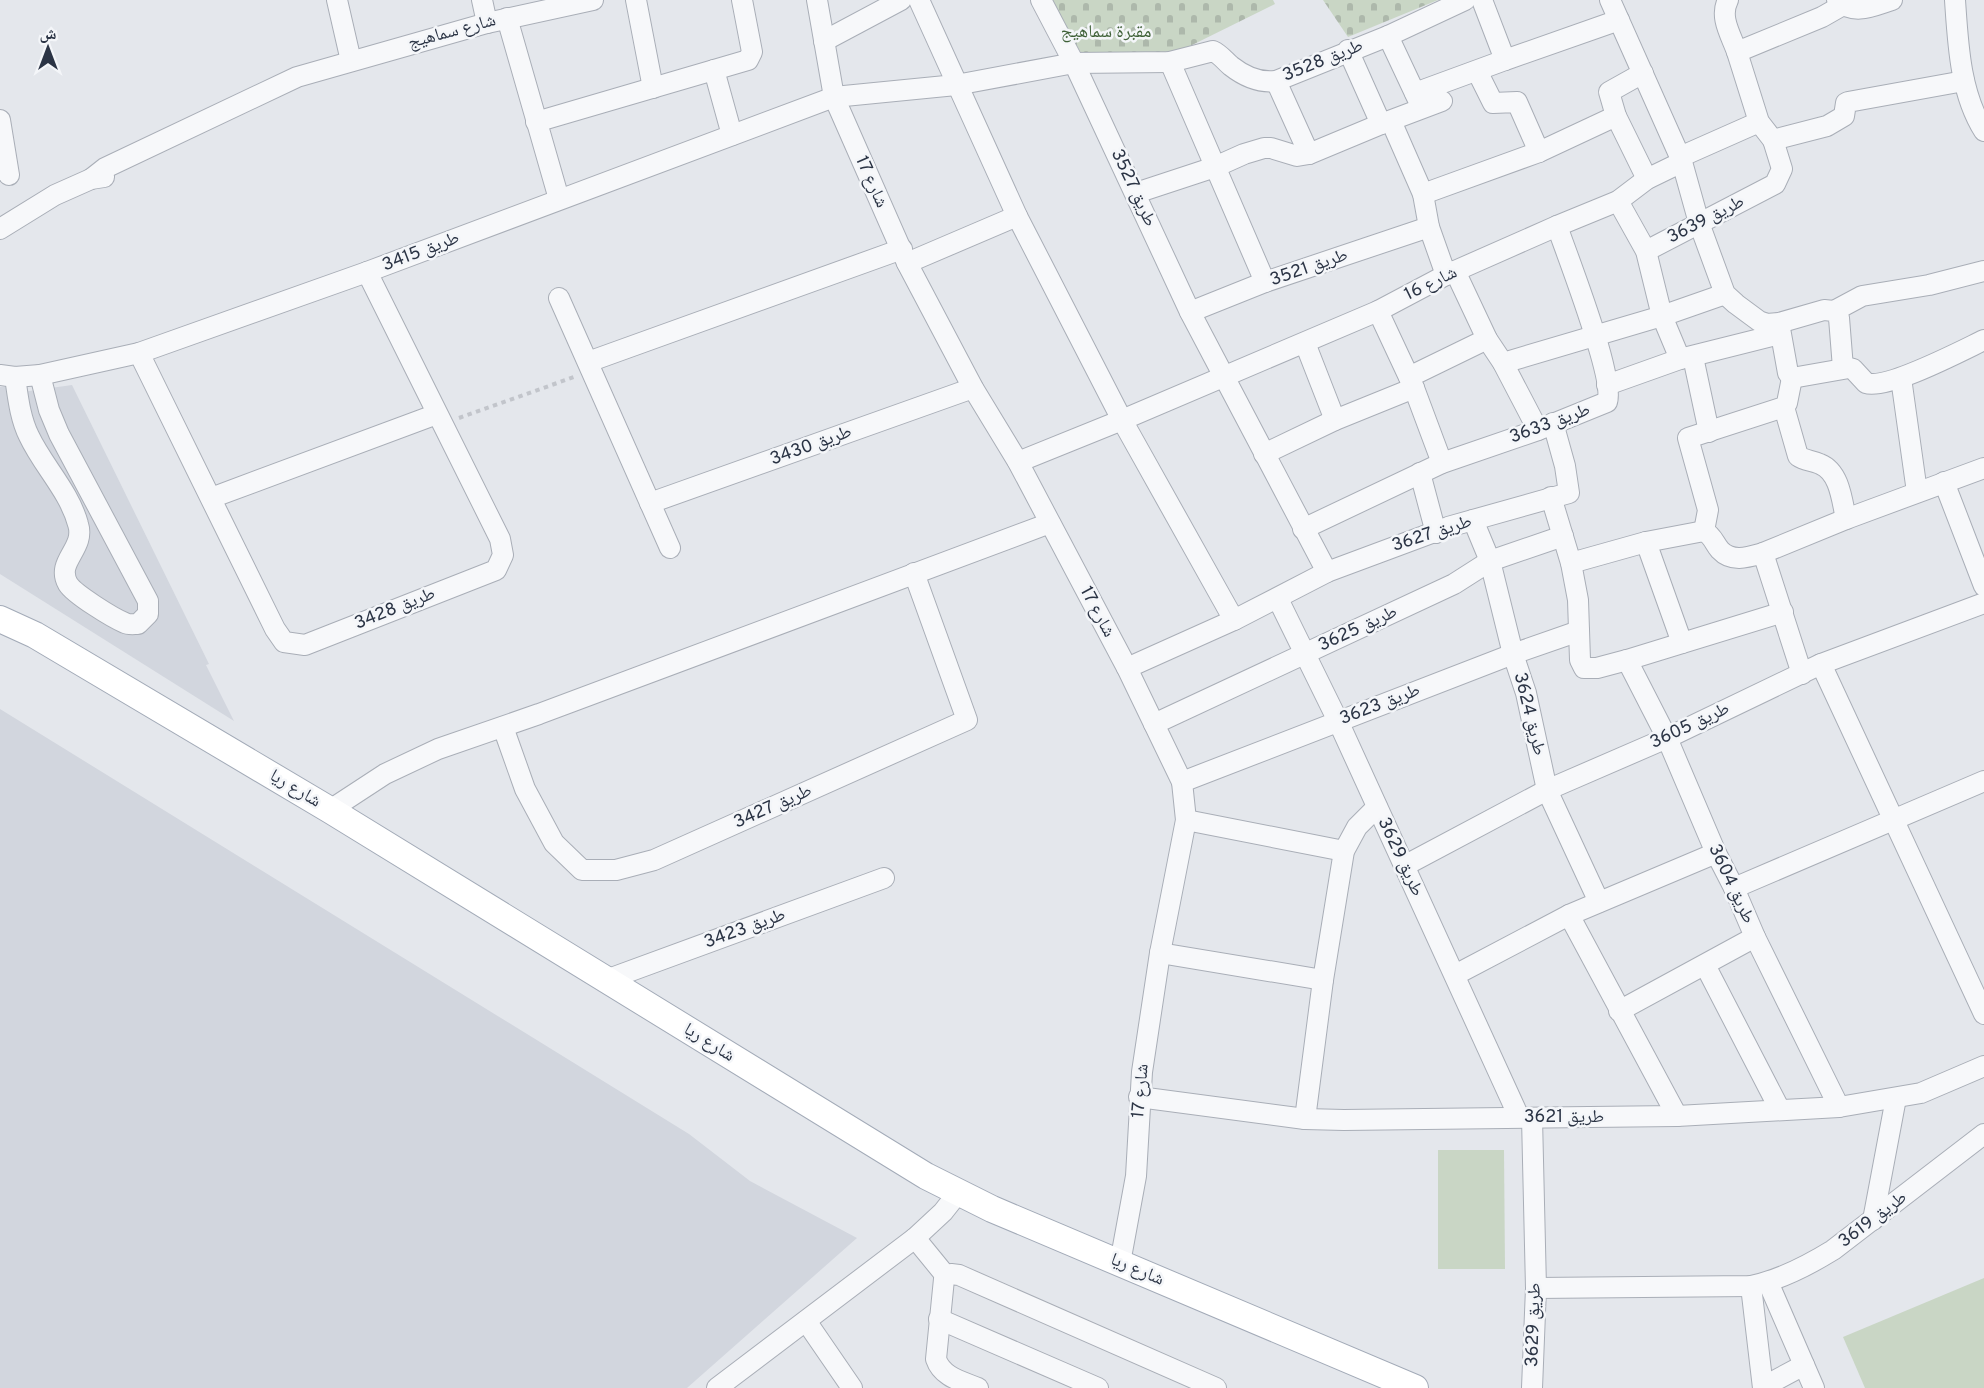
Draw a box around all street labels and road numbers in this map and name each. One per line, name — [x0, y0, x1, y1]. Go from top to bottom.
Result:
street label: شارع سماهيج — [406, 9, 498, 55]
street label: طريق 3528 — [1279, 34, 1367, 88]
street label: طريق 3527 — [1105, 145, 1161, 231]
street label: شارع 17 — [849, 152, 893, 212]
street label: طريق 3639 — [1663, 191, 1749, 249]
street label: طريق 3415 — [379, 227, 463, 277]
street label: طريق 3521 — [1267, 244, 1351, 292]
street label: شارع 16 — [1401, 261, 1461, 307]
street label: طريق 3633 — [1506, 399, 1594, 449]
street label: طريق 3430 — [767, 421, 855, 471]
street label: طريق 3627 — [1389, 510, 1475, 558]
street label: طريق 3428 — [351, 582, 439, 636]
street label: شارع 17 — [1074, 583, 1120, 641]
street label: طريق 3625 — [1315, 601, 1401, 657]
street label: طريق 3624 — [1508, 670, 1550, 758]
street label: طريق 3623 — [1336, 679, 1424, 731]
street label: طريق 3605 — [1646, 698, 1734, 754]
street label: شارع ريا — [265, 765, 325, 813]
street label: طريق 3427 — [730, 780, 816, 834]
street label: طريق 3629 — [1372, 814, 1428, 900]
street label: طريق 3604 — [1703, 840, 1759, 928]
street label: طريق 3423 — [701, 904, 789, 954]
street label: شارع ريا — [679, 1018, 739, 1068]
street label: شارع 17 — [1127, 1063, 1155, 1119]
street label: طريق 3621 — [1524, 1106, 1604, 1129]
street label: طريق 3619 — [1834, 1187, 1912, 1253]
street label: شارع ريا — [1107, 1248, 1167, 1292]
street label: طريق 3629 — [1521, 1282, 1547, 1368]

